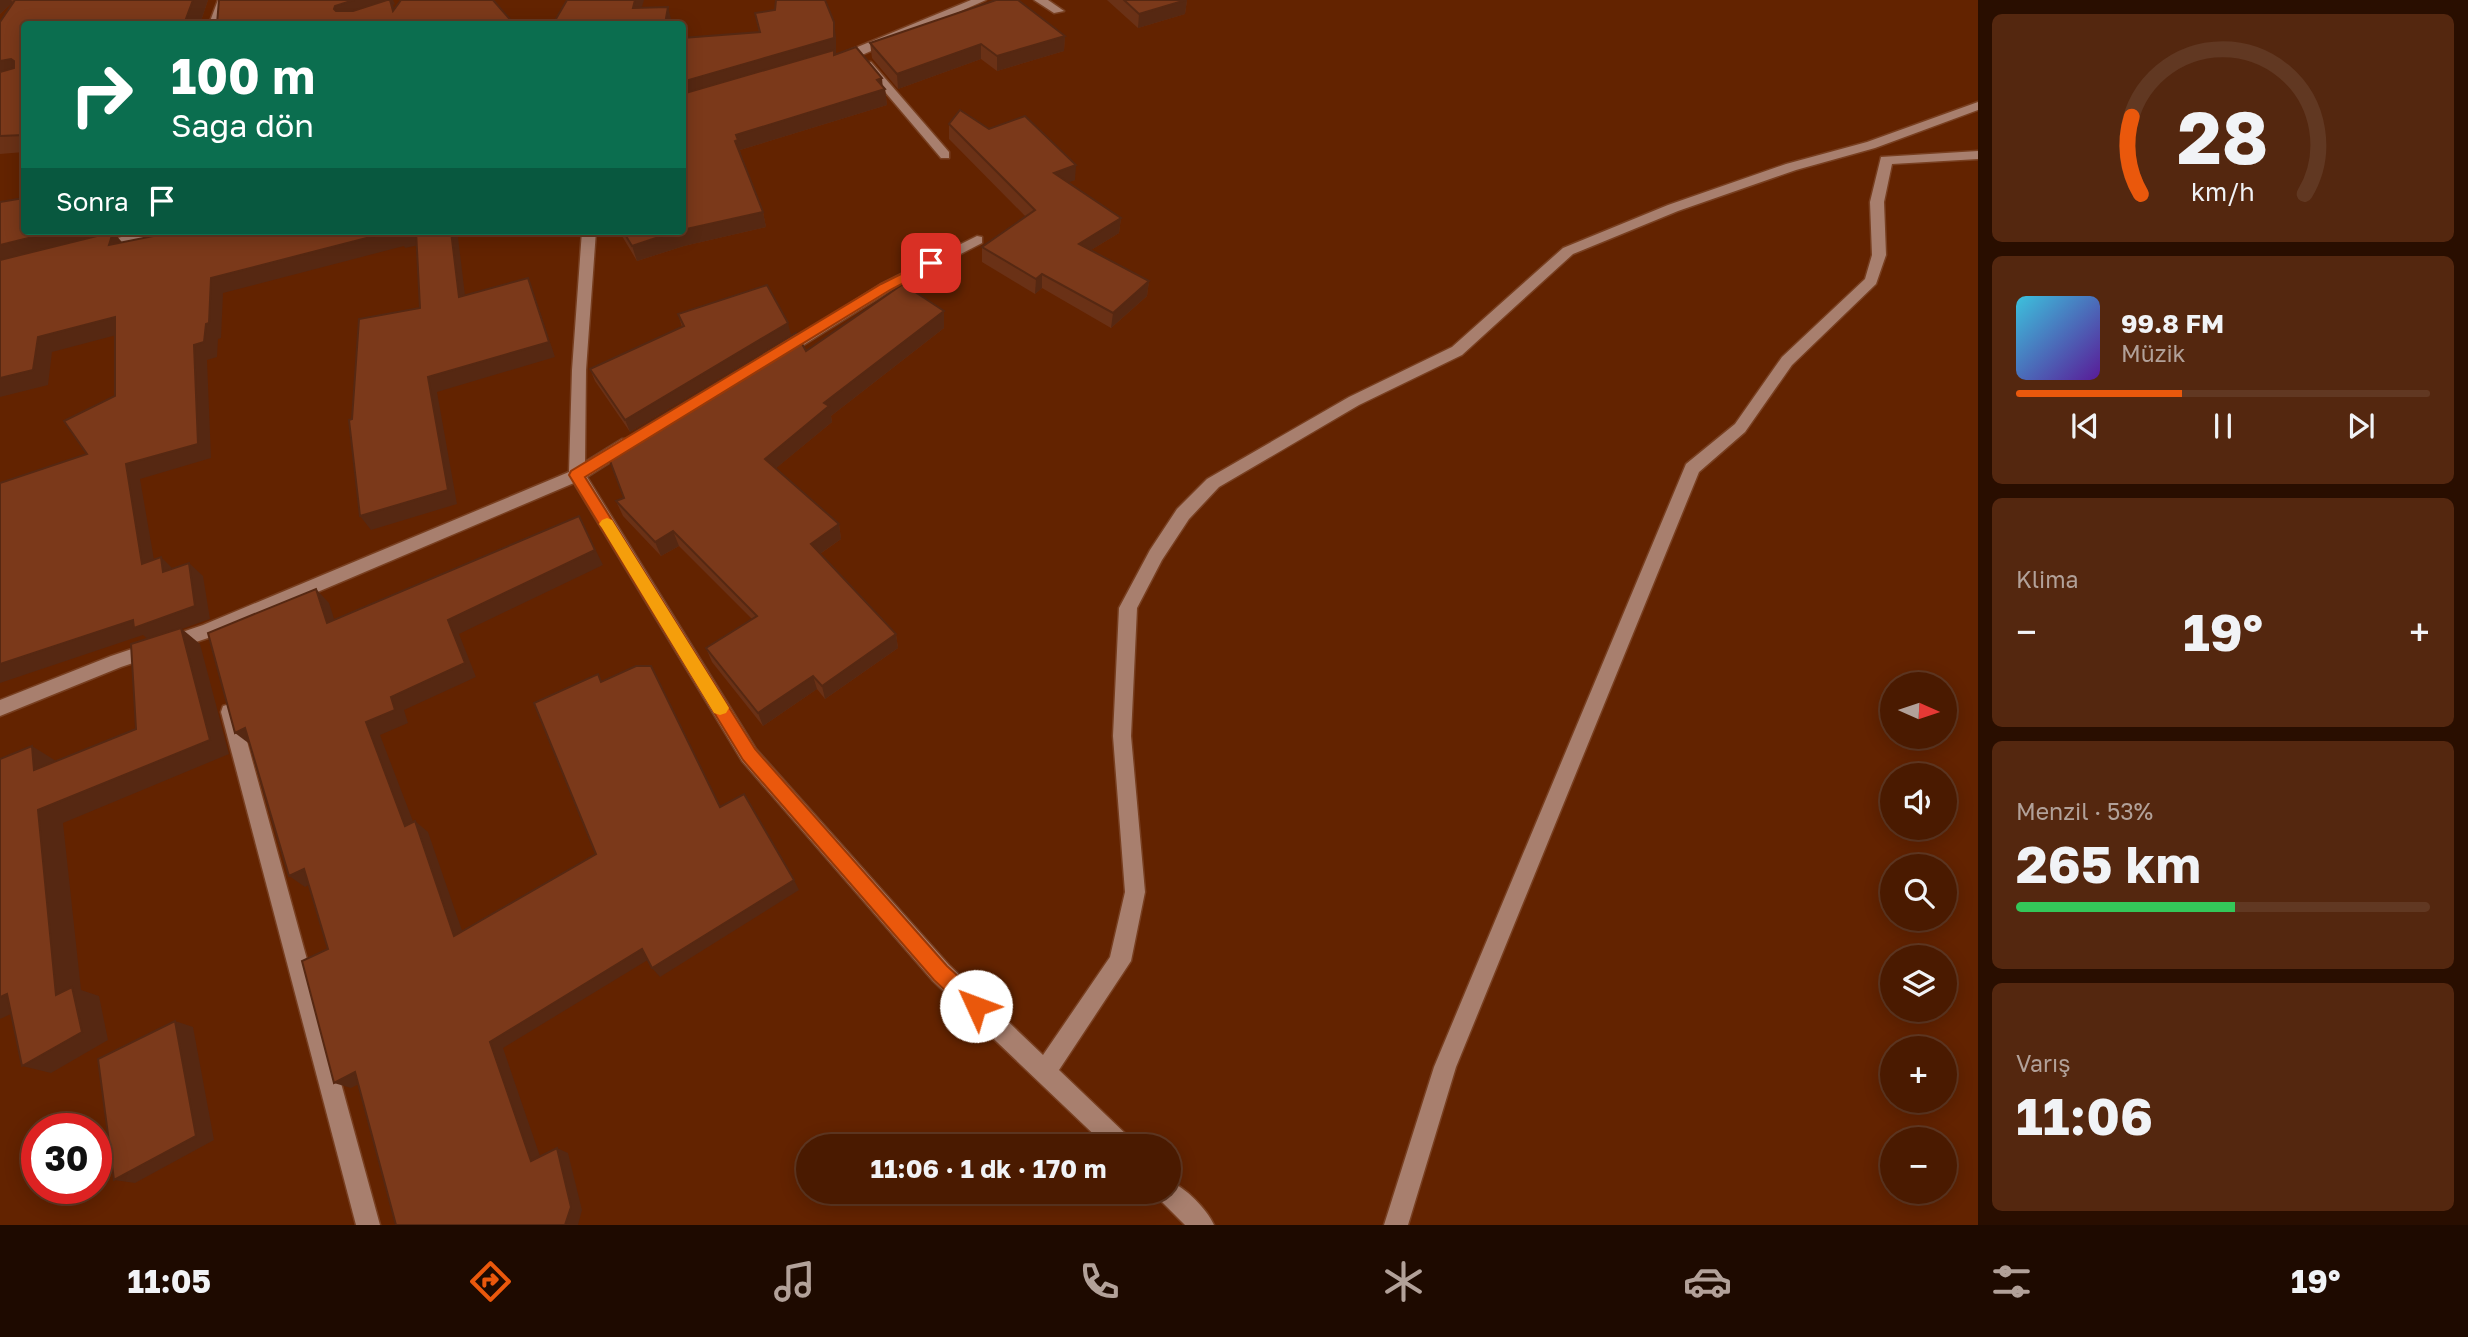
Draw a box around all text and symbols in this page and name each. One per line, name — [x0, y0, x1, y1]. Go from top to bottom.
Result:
text: 100 m — [171, 46, 315, 105]
icon: right — [56, 49, 147, 140]
text: 28 — [2178, 93, 2269, 180]
text: Sağa dön — [171, 106, 314, 144]
text: km/h — [2191, 176, 2255, 207]
icon: arrive — [143, 182, 181, 220]
text: Sonra — [56, 186, 129, 217]
pin — [901, 233, 961, 293]
icon: arrive — [912, 244, 950, 282]
text: 99.8 FM — [2121, 308, 2224, 339]
text: Müzik — [2121, 339, 2186, 367]
icon: previous — [2066, 407, 2104, 445]
icon: pause — [2204, 407, 2242, 445]
icon: next — [2342, 407, 2380, 445]
text: Klima — [2016, 565, 2079, 593]
text: 19° — [2183, 600, 2263, 662]
text: − — [2016, 609, 2037, 654]
text: + — [2409, 609, 2430, 654]
north arrow — [1880, 672, 1956, 749]
map controls — [1880, 672, 1957, 1204]
button: sound — [1880, 763, 1957, 840]
text: Menzil · 53% — [2016, 797, 2153, 825]
text: 265 km — [2016, 832, 2201, 894]
button: search — [1880, 854, 1957, 931]
button: layers — [1880, 945, 1957, 1022]
position arrow — [939, 969, 1013, 1043]
button: + — [1880, 1036, 1957, 1113]
text: Varış — [2016, 1049, 2070, 1077]
text: 11:06 — [2016, 1084, 2153, 1146]
speed limit sign: 30 — [21, 1113, 112, 1204]
button: − — [1880, 1127, 1957, 1204]
text: 11:06 · 1 dk · 170 m — [871, 1153, 1106, 1184]
icon: directions — [466, 1257, 515, 1306]
icon: music — [770, 1257, 819, 1306]
icon: phone — [1075, 1257, 1124, 1306]
icon: climate — [1379, 1257, 1428, 1306]
icon: car — [1683, 1257, 1732, 1306]
icon: filters — [1987, 1257, 2036, 1306]
text: 11:05 — [128, 1262, 211, 1300]
text: 19° — [2291, 1262, 2340, 1300]

